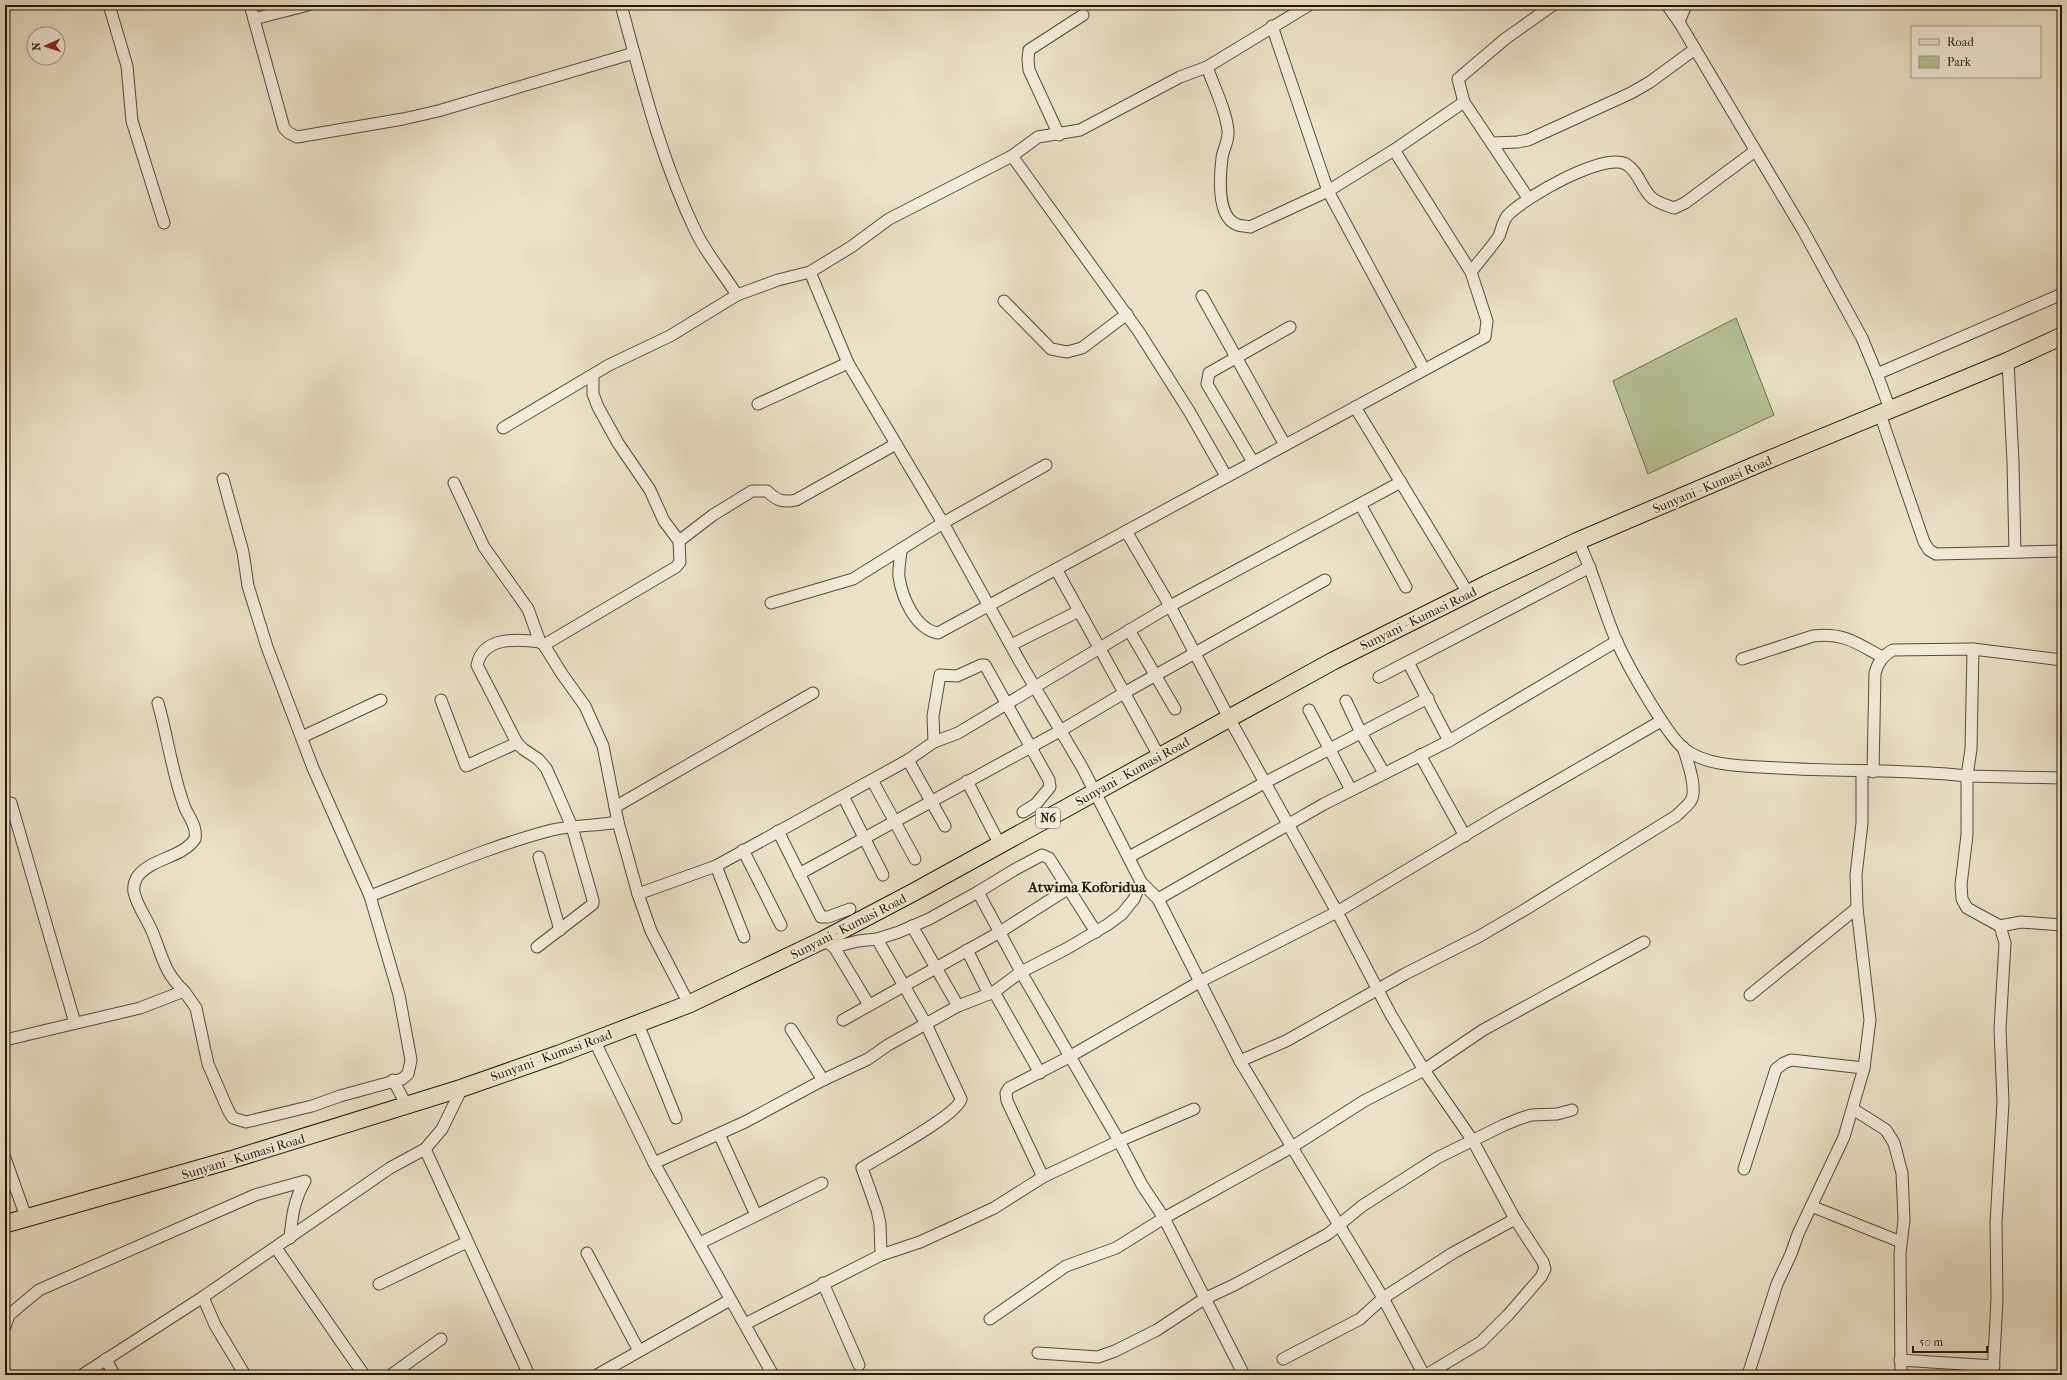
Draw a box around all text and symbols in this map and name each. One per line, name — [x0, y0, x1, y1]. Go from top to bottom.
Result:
north arrow — [26, 26, 66, 66]
legend — [1911, 26, 2041, 78]
text: Road — [1947, 35, 1974, 49]
text: N — [30, 41, 43, 51]
text: Park — [1947, 55, 1972, 69]
street label: Sunyani - Kumasi Road — [1650, 452, 1775, 516]
street label: Sunyani - Kumasi Road — [1357, 583, 1480, 653]
street label: Sunyani - Kumasi Road — [1073, 733, 1193, 809]
road number: N6 — [1036, 808, 1060, 828]
district label: Atwima Koforidua — [1027, 878, 1147, 896]
street label: Sunyani - Kumasi Road — [788, 890, 909, 962]
street label: Sunyani - Kumasi Road — [488, 1026, 615, 1084]
street label: Sunyani - Kumasi Road — [180, 1130, 307, 1182]
scale bar — [1913, 1328, 1987, 1354]
text: 50 m — [1919, 1335, 1943, 1349]

